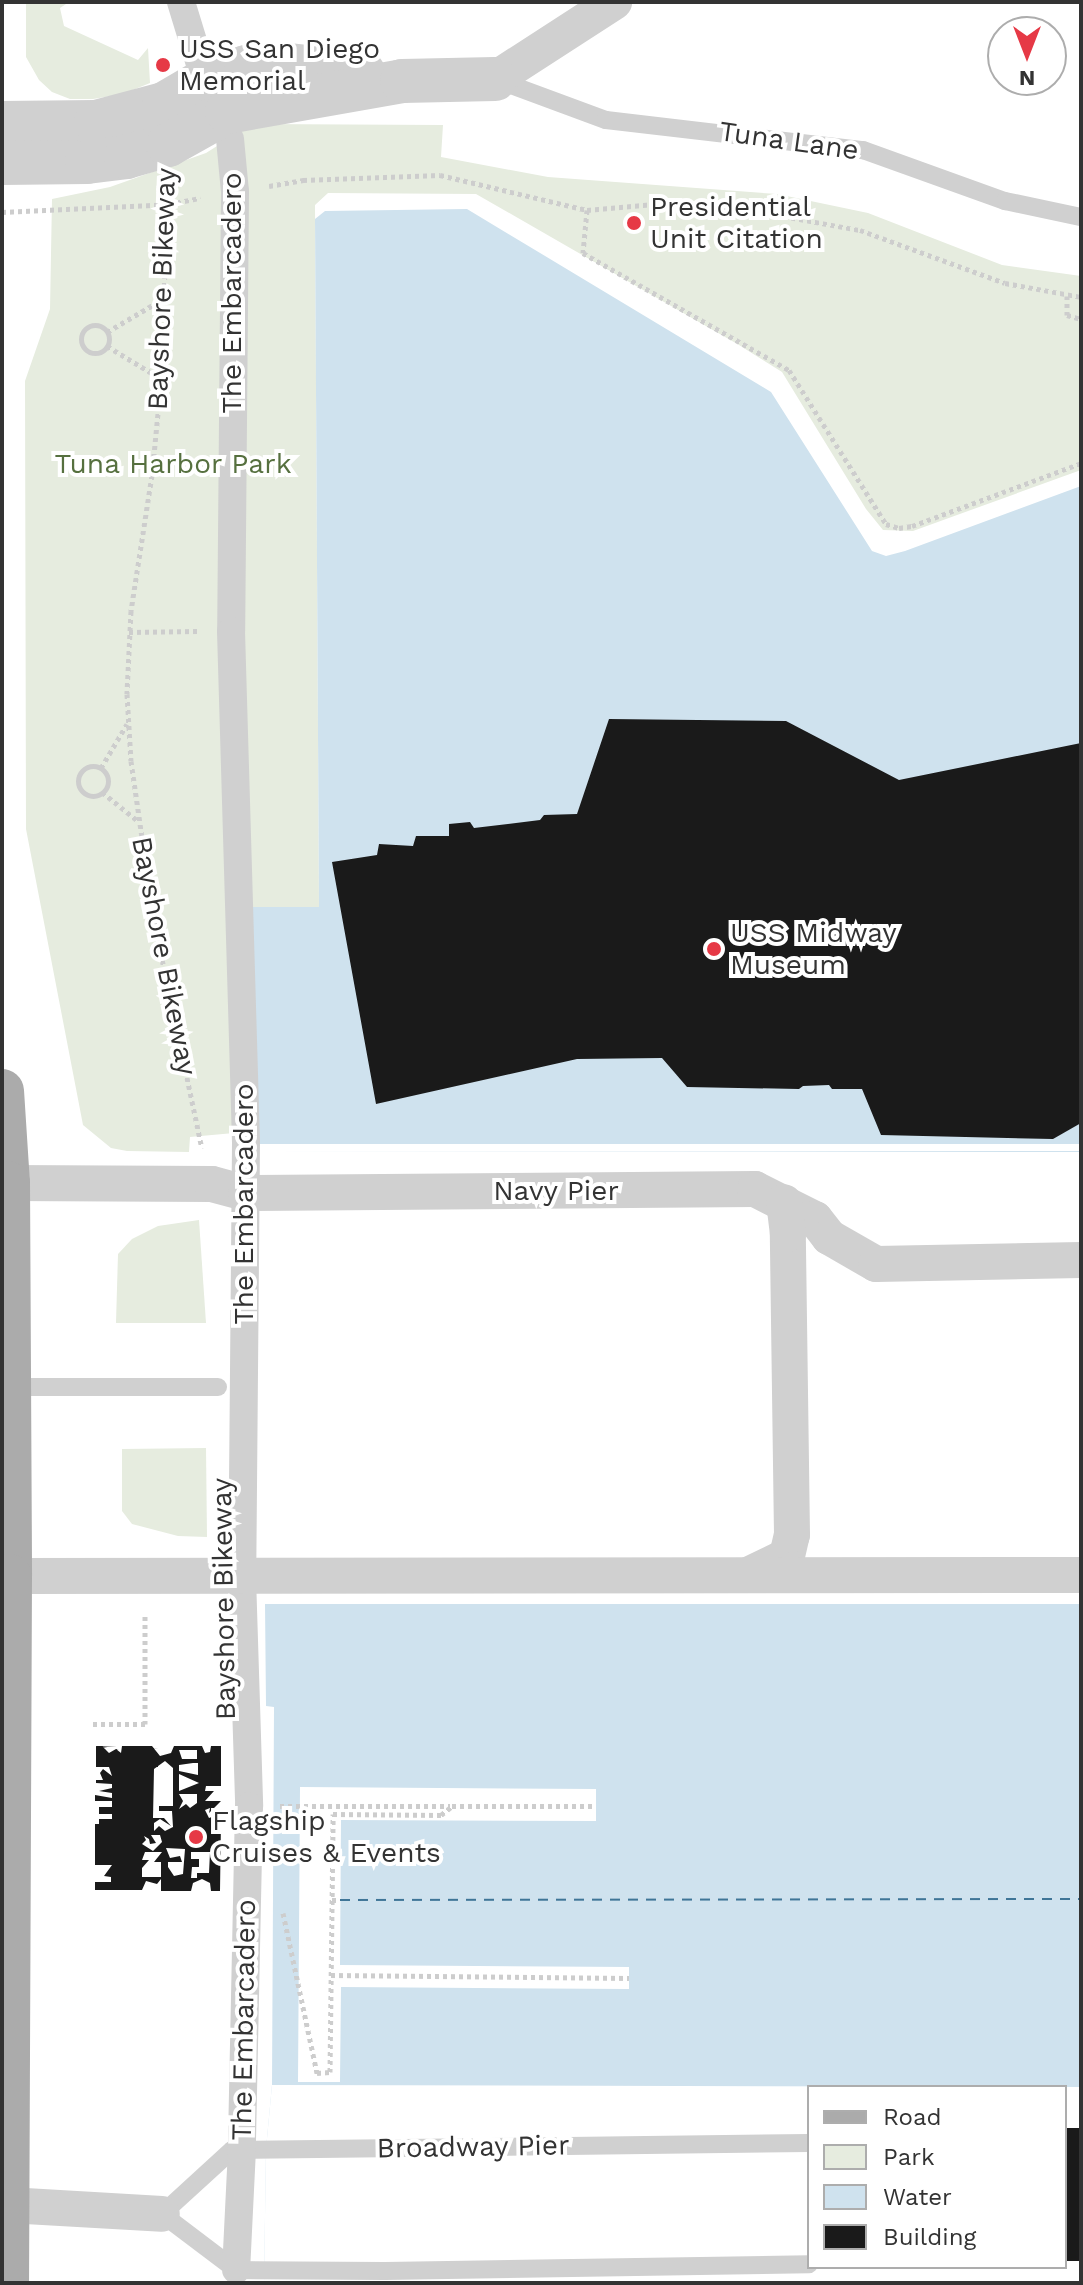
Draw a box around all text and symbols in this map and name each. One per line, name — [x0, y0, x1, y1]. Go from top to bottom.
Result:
north arrow — [987, 16, 1067, 96]
place label: USS San Diego Memorial — [179, 32, 380, 98]
marker: USS San Diego Memorial — [154, 56, 172, 74]
text: N — [1019, 66, 1035, 91]
street label: Tuna Lane — [717, 115, 861, 167]
street label: Bayshore Bikeway — [141, 167, 183, 411]
street label: The Embarcadero — [215, 172, 249, 414]
place label: Presidential Unit Citation — [650, 190, 823, 256]
marker: Presidential Unit Citation — [625, 214, 643, 232]
park label: Tuna Harbor Park — [54, 447, 292, 481]
street label: Bayshore Bikeway — [124, 834, 204, 1078]
place label: USS Midway Museum — [730, 916, 897, 982]
marker: USS Midway Museum — [705, 940, 723, 958]
street label: The Embarcadero — [227, 1083, 261, 1325]
street label: Navy Pier — [493, 1174, 619, 1208]
street label: Bayshore Bikeway — [205, 1477, 243, 1721]
place label: Flagship Cruises & Events — [212, 1804, 441, 1870]
marker: Flagship Cruises & Events — [187, 1828, 205, 1846]
street label: The Embarcadero — [225, 1899, 263, 2141]
legend — [807, 2085, 1067, 2269]
text: Road — [883, 2103, 942, 2131]
street label: Broadway Pier — [376, 2129, 570, 2165]
text: Park — [883, 2143, 935, 2171]
text: Water — [883, 2183, 952, 2211]
text: Building — [883, 2223, 976, 2251]

